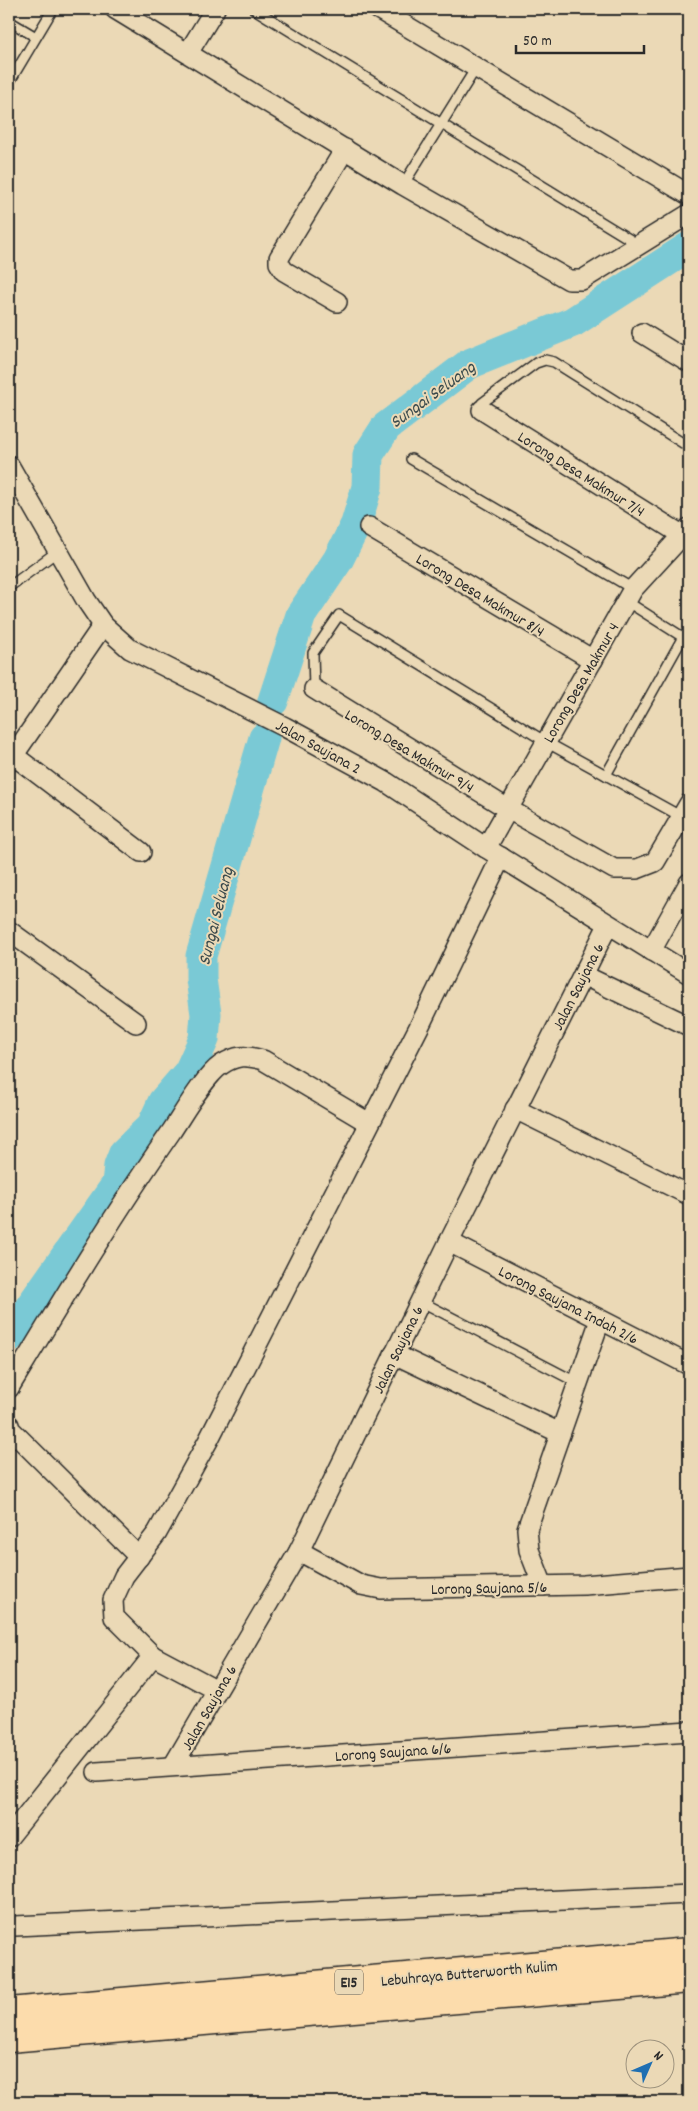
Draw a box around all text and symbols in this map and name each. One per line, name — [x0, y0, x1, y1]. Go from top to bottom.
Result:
scale bar — [516, 22, 643, 54]
text: 50 m — [523, 31, 552, 53]
water label: Sungai Seluang — [386, 356, 482, 436]
street label: Lorong Desa Makmur 7/4 — [513, 427, 649, 524]
street label: Lorong Desa Makmur 8/4 — [411, 549, 548, 644]
street label: Lorong Desa Makmur 4 — [538, 619, 626, 748]
street label: Lorong Desa Makmur 9/4 — [340, 704, 478, 800]
street label: Jalan Saujana 2 — [271, 715, 365, 781]
water label: Sungai Seluang — [193, 864, 242, 968]
street label: Jalan Saujana 6 — [547, 939, 611, 1035]
street label: Lorong Saujana Indah 2/6 — [494, 1261, 642, 1352]
street label: Jalan Saujana 6 — [368, 1302, 431, 1398]
street label: Lorong Saujana 5/6 — [431, 1577, 548, 1602]
street label: Jalan Saujana 6 — [176, 1661, 244, 1755]
street label: Lorong Saujana 6/6 — [334, 1738, 452, 1769]
street label: Lebuhraya Butterworth Kulim — [380, 1955, 559, 1994]
road number: E15 — [335, 1970, 363, 1994]
north arrow — [626, 2038, 676, 2088]
text: N — [648, 2047, 667, 2066]

